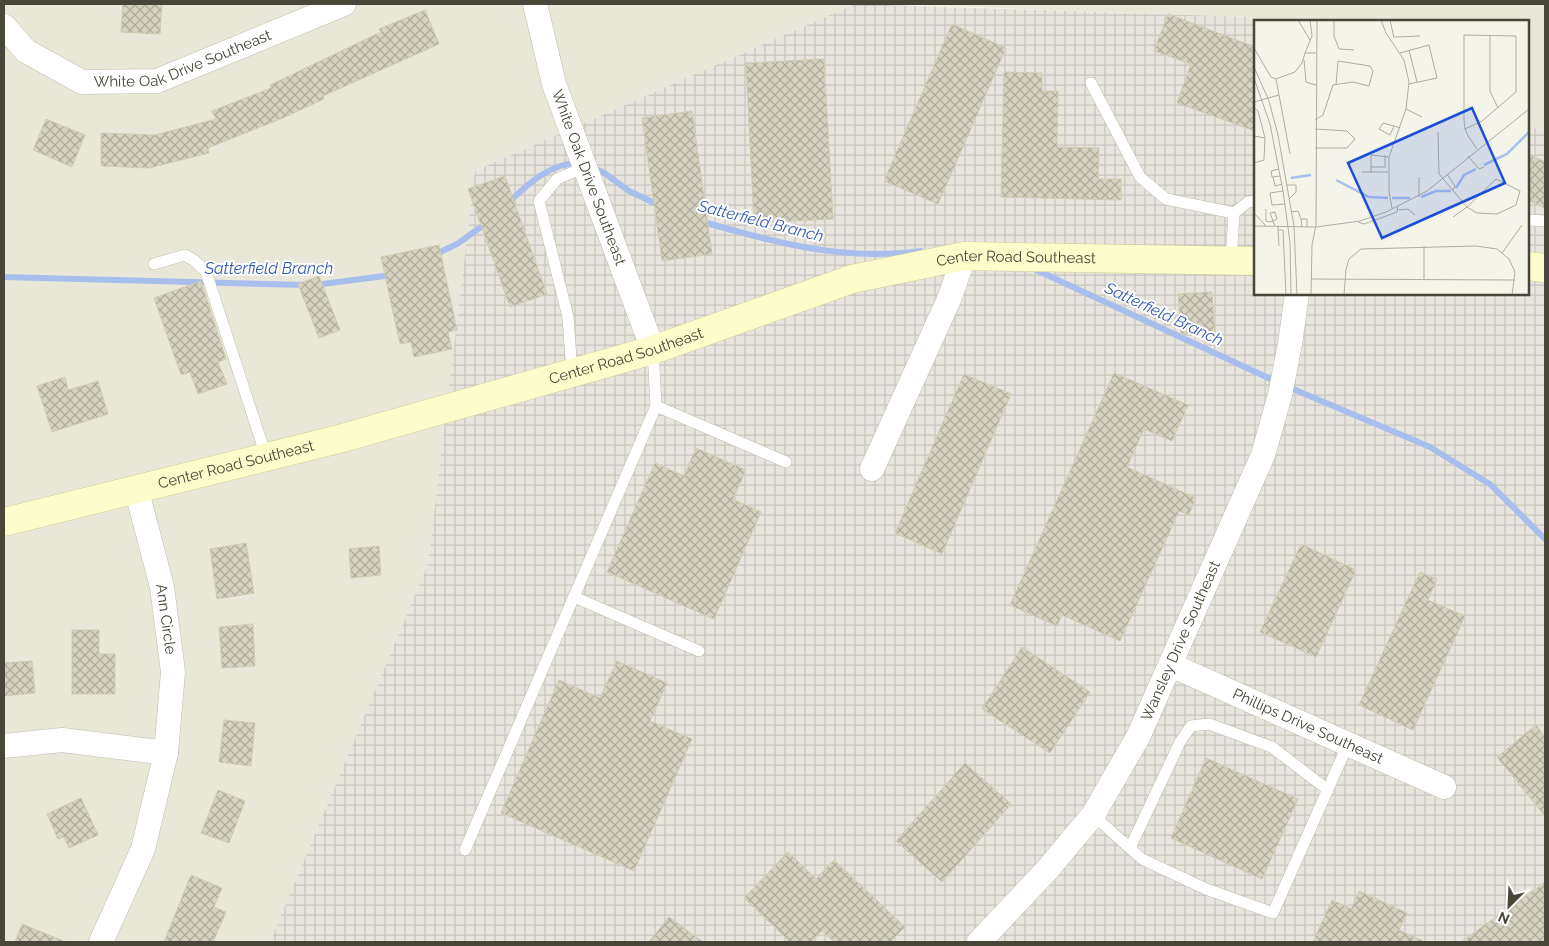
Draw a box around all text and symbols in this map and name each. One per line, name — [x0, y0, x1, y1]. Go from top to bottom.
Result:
inset map — [1254, 20, 1529, 295]
street label: White Oak Drive Southeast — [93, 26, 274, 91]
street label: White Oak Drive Southeast — [548, 87, 630, 268]
water label: Satterfield Branch — [695, 196, 826, 246]
street label: Center Road Southeast — [935, 247, 1096, 270]
water label: Satterfield Branch — [204, 259, 333, 278]
water label: Satterfield Branch — [1101, 278, 1226, 350]
street label: Center Road Southeast — [547, 324, 706, 388]
street label: Center Road Southeast — [156, 437, 316, 493]
street label: Wansley Drive Southeast — [1137, 558, 1224, 724]
street label: Ann Circle — [152, 583, 180, 656]
street label: Phillips Drive Southeast — [1230, 685, 1386, 768]
north arrow — [1484, 881, 1534, 931]
text: N — [1496, 908, 1512, 927]

